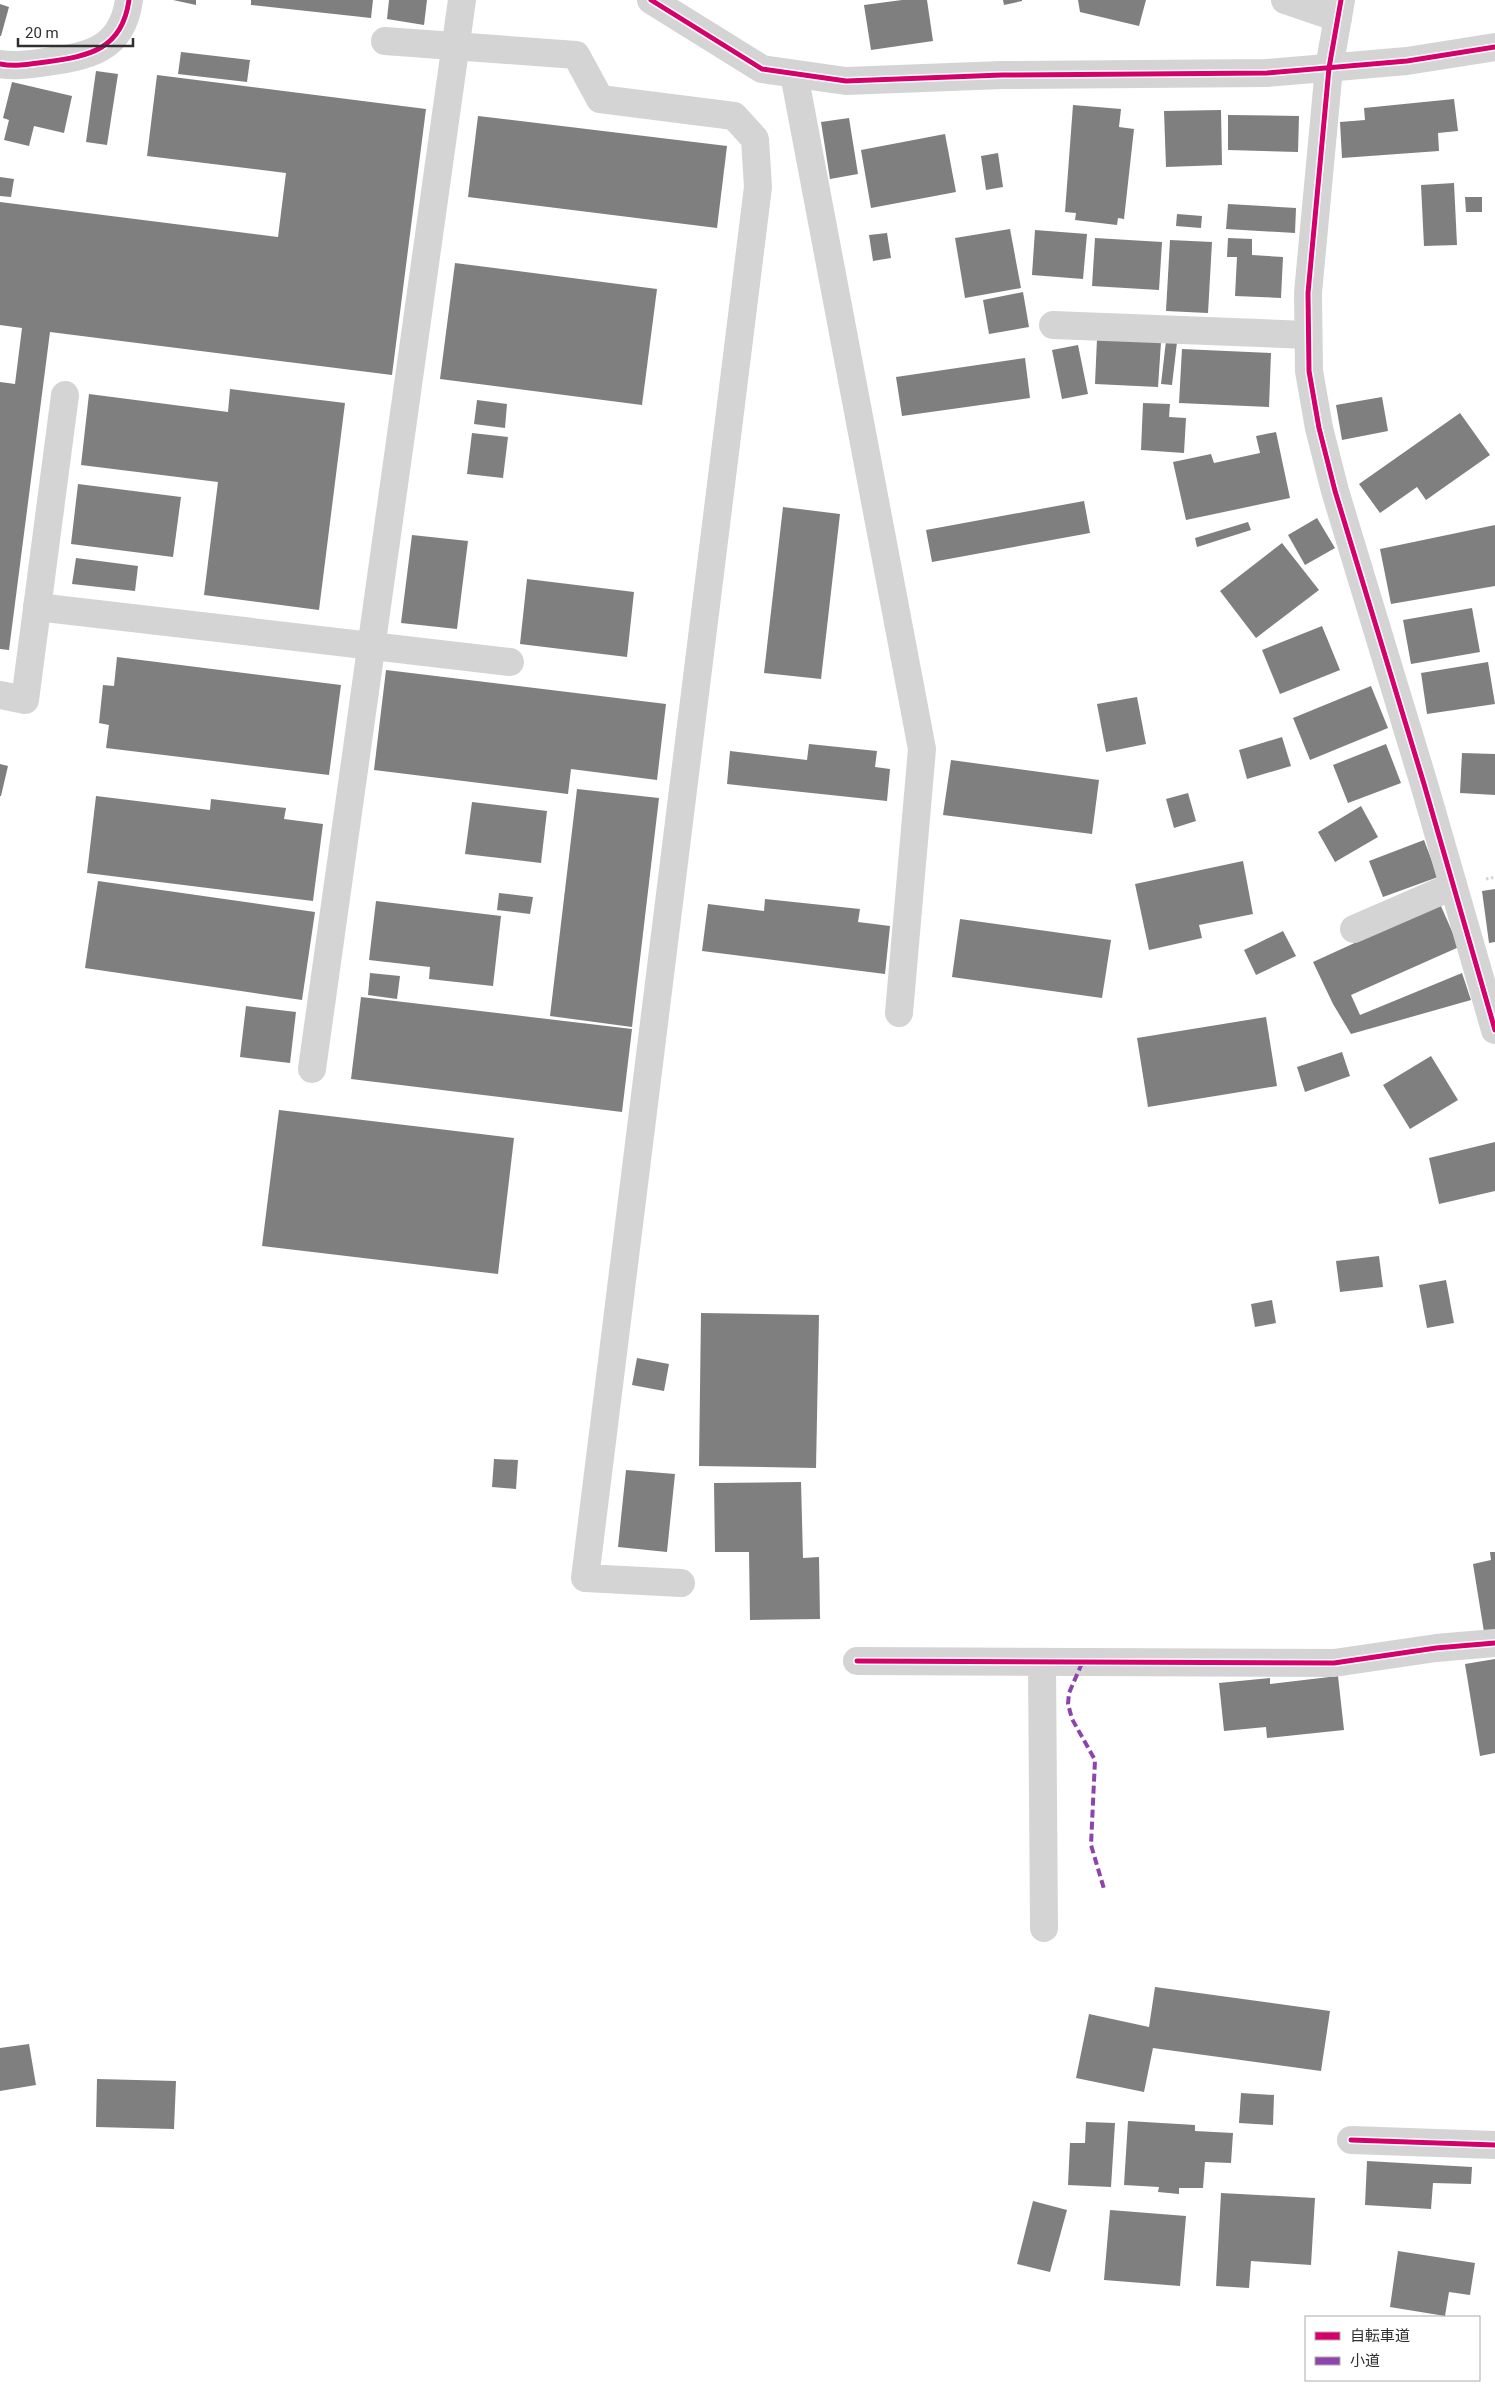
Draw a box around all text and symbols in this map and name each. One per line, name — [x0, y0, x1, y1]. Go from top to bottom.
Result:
scale bar — [18, 15, 132, 47]
text: 20 m — [25, 24, 59, 42]
legend — [1305, 2316, 1480, 2381]
text: 自転車道 — [1350, 2327, 1410, 2345]
text: 小道 — [1350, 2352, 1380, 2370]

